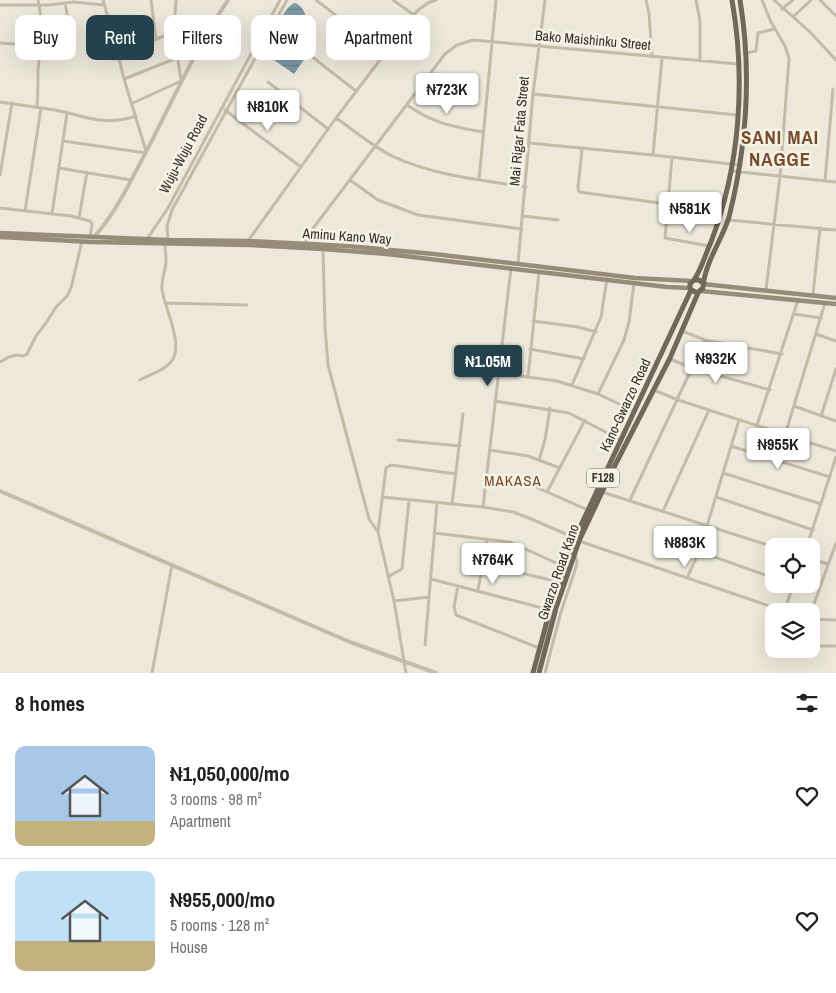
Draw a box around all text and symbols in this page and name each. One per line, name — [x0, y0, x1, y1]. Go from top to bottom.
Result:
chip: Buy — [15, 15, 76, 60]
chip: Rent — [86, 15, 154, 60]
chip: Filters — [164, 15, 241, 60]
chip: New — [251, 15, 316, 60]
chip: Apartment — [326, 15, 430, 60]
street label: Bako Maishinku Street — [534, 26, 652, 54]
pin: ₦723K — [412, 72, 482, 115]
street label: Mai Rigar Fata Street — [505, 76, 533, 186]
text: ₦723K — [427, 78, 467, 100]
pin: ₦810K — [233, 90, 303, 132]
text: ₦810K — [248, 95, 288, 117]
street label: Wuju-Wuju Road — [155, 112, 211, 196]
district label: SANI MAI NAGGE — [741, 124, 819, 172]
pin: ₦581K — [655, 192, 725, 234]
text: ₦581K — [670, 197, 710, 219]
street label: Aminu Kano Way — [301, 224, 392, 248]
pin: ₦932K — [681, 342, 751, 384]
pin: ₦1.05M — [447, 344, 529, 387]
text: ₦932K — [696, 347, 736, 369]
text: ₦1.05M — [465, 350, 511, 372]
street label: Kano-Gwarzo Road — [596, 356, 654, 454]
pin: ₦955K — [743, 428, 813, 470]
text: ₦955K — [758, 433, 798, 455]
road number: F128 — [587, 468, 619, 488]
district label: MAKASA — [484, 470, 542, 491]
street label: Gwarzo Road Kano — [533, 522, 583, 622]
pin: ₦883K — [650, 526, 720, 568]
text: ₦883K — [665, 531, 705, 553]
map controls — [765, 538, 820, 658]
button: locate — [765, 538, 820, 593]
pin: ₦764K — [458, 542, 528, 585]
text: ₦764K — [473, 548, 513, 570]
button: layers — [765, 603, 820, 658]
text: 8 homes — [15, 689, 85, 718]
icon: filters — [793, 689, 821, 717]
text: ₦1,050,000/mo — [170, 759, 290, 788]
icon: home — [55, 766, 115, 826]
icon: heart — [793, 782, 821, 810]
text: 3 rooms · 98 m² — [170, 788, 262, 810]
text: Apartment — [170, 810, 231, 832]
text: ₦955,000/mo — [170, 885, 275, 914]
icon: home — [55, 891, 115, 951]
icon: heart — [793, 907, 821, 935]
text: 5 rooms · 128 m² — [170, 914, 269, 936]
text: House — [170, 936, 208, 958]

